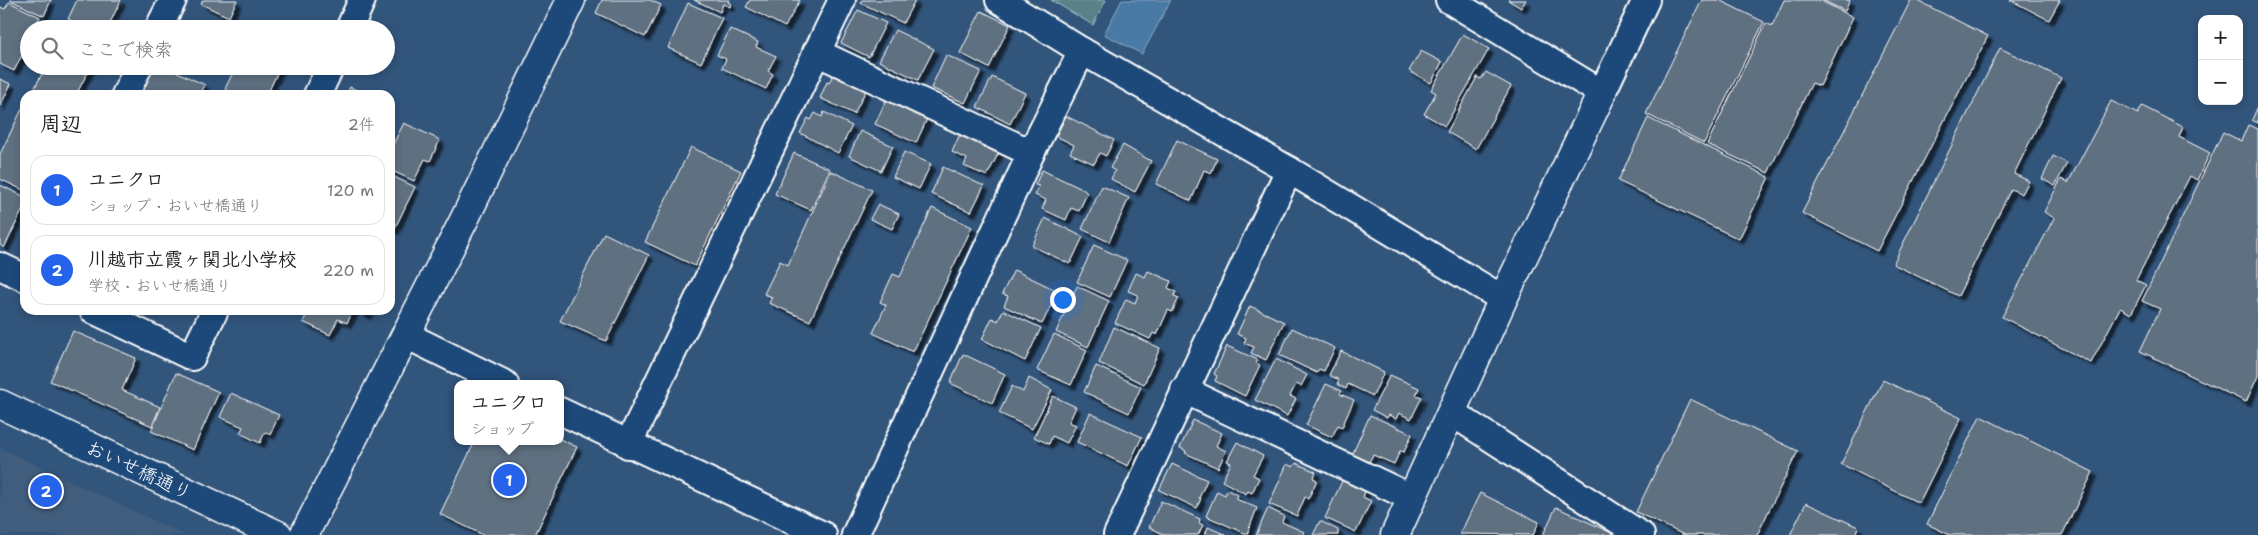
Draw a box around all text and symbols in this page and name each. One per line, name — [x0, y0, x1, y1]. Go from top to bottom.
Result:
map controls — [2198, 15, 2243, 105]
button: + — [2198, 15, 2243, 60]
search box — [20, 20, 395, 75]
icon: search — [38, 34, 66, 62]
text: ここで検索 — [78, 37, 173, 62]
button: − — [2198, 60, 2243, 105]
text: 周辺 — [40, 110, 82, 138]
text: 2件 — [348, 114, 375, 135]
text: ユニクロ — [88, 167, 164, 192]
text: 1 — [53, 180, 61, 201]
text: 120 m — [327, 180, 374, 201]
text: ショップ · おいせ橋通り — [88, 195, 263, 216]
text: 川越市立霞ヶ関北小学校 — [88, 247, 297, 272]
text: 2 — [51, 260, 63, 281]
text: 220 m — [322, 260, 374, 281]
text: 学校 · おいせ橋通り — [88, 275, 231, 296]
your location — [1050, 287, 1076, 313]
popup — [454, 380, 564, 445]
text: ユニクロ — [471, 390, 547, 415]
text: ショップ — [471, 418, 534, 439]
street label: おいせ橋通り — [82, 435, 196, 505]
pin: 1 — [493, 461, 525, 499]
pin: 2 — [30, 472, 62, 510]

